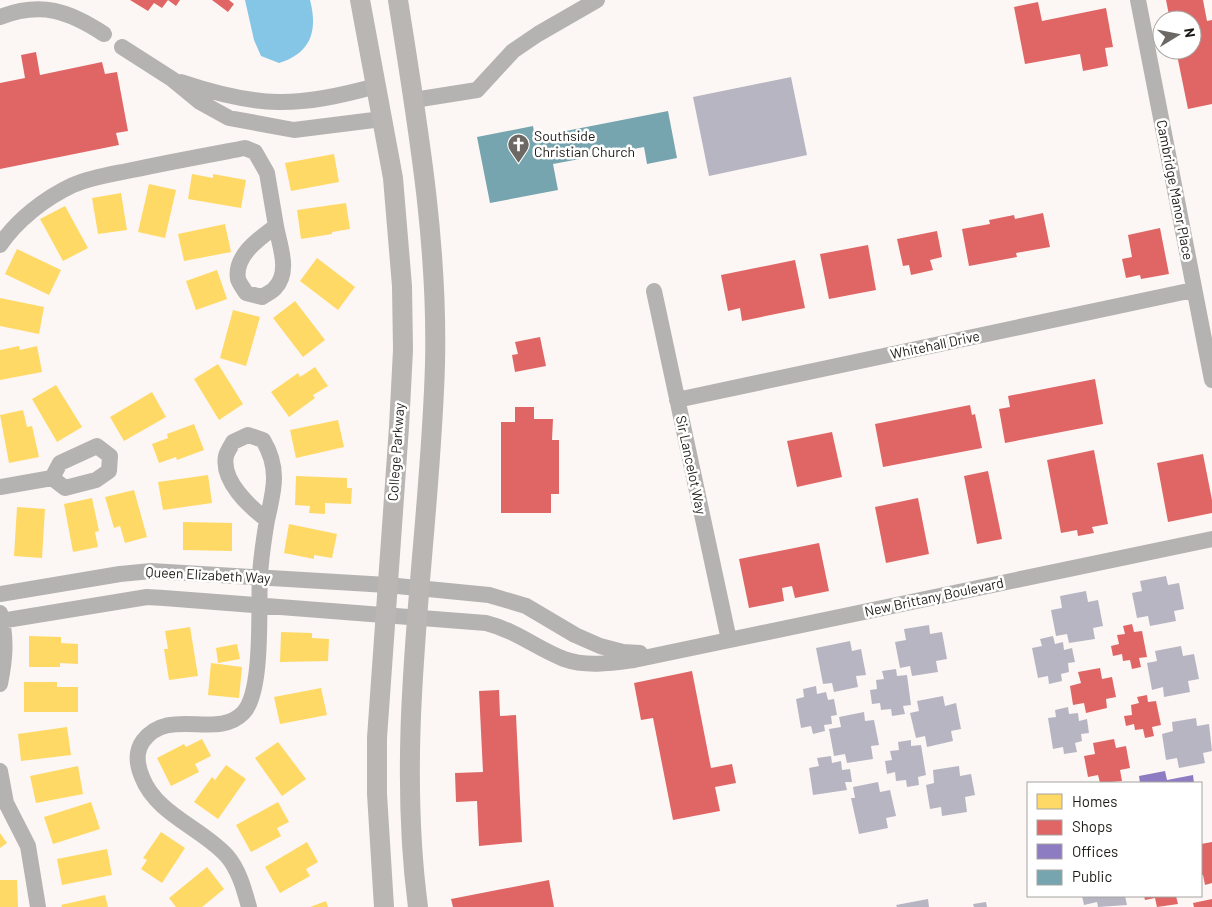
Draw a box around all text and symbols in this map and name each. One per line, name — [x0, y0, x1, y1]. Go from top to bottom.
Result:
north arrow — [1152, 10, 1202, 60]
text: N — [1181, 27, 1199, 39]
street label: Cambridge Manor Place — [1154, 118, 1197, 261]
place label: Southside Christian Church — [534, 127, 635, 160]
church icon: Southside Christian Church — [506, 132, 530, 163]
street label: Whitehall Drive — [889, 327, 981, 362]
street label: College Parkway — [384, 402, 407, 502]
street label: Sir Lancelot Way — [673, 414, 710, 516]
street label: Queen Elizabeth Way — [145, 563, 271, 586]
street label: New Brittany Boulevard — [863, 573, 1005, 620]
legend — [1027, 782, 1202, 897]
text: Homes — [1072, 792, 1117, 810]
text: Shops — [1072, 817, 1112, 835]
text: Offices — [1072, 842, 1118, 860]
text: Public — [1072, 867, 1112, 885]

